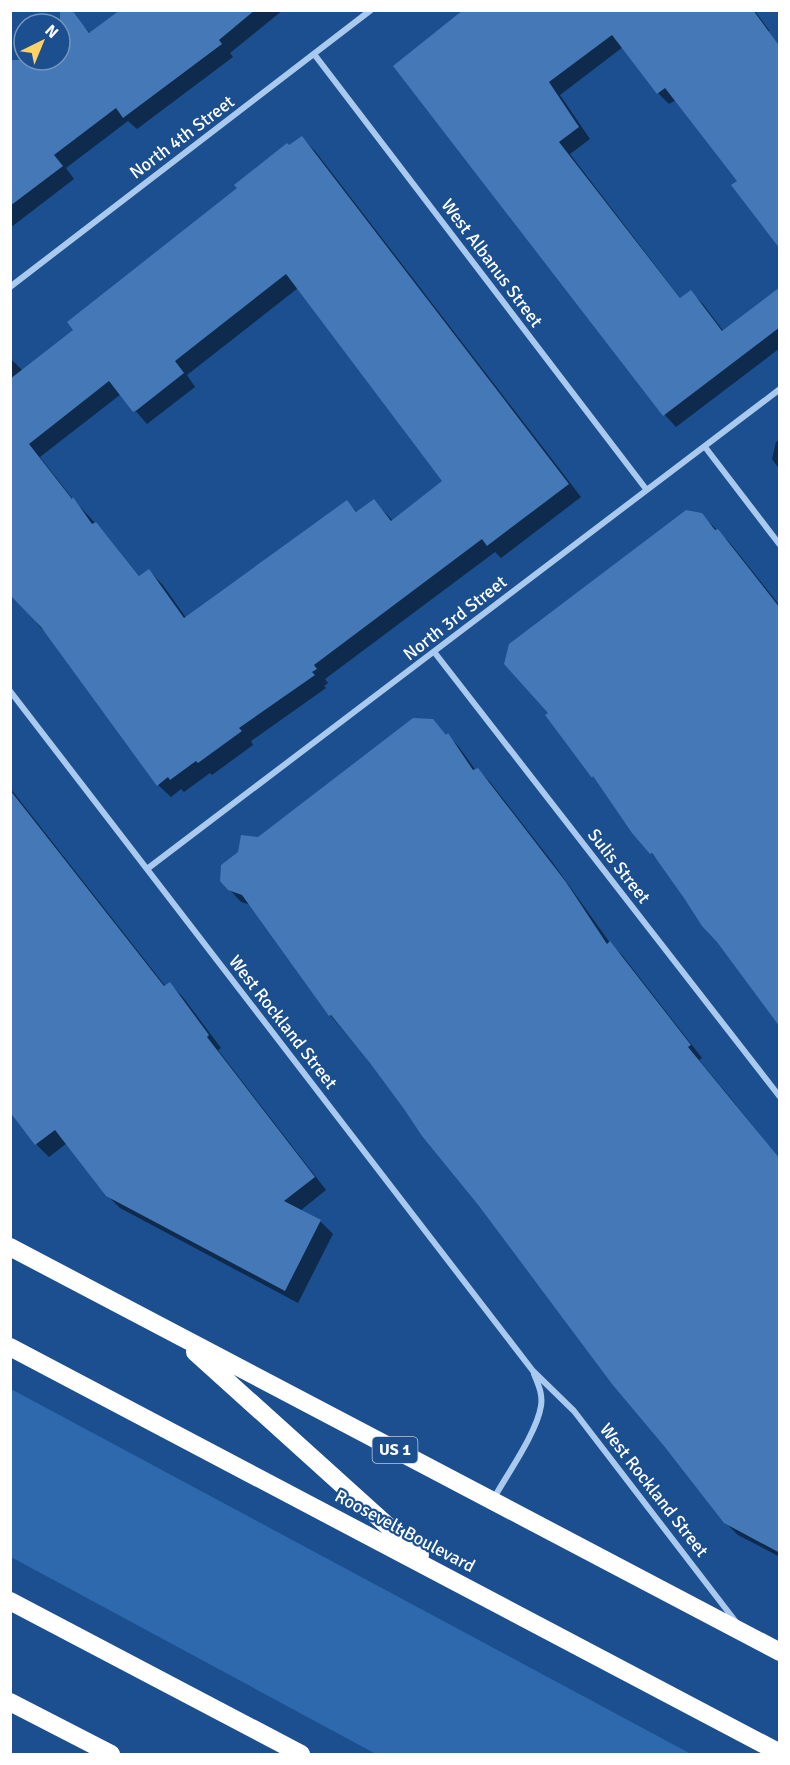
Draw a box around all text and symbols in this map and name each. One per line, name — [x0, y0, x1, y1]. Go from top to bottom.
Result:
north arrow — [12, 12, 72, 72]
text: N — [41, 21, 62, 43]
street label: North 4th Street — [125, 90, 239, 184]
street label: West Albanus Street — [437, 195, 547, 331]
street label: North 3rd Street — [399, 571, 511, 665]
street label: Sulis Street — [583, 824, 655, 908]
street label: West Rockland Street — [224, 951, 342, 1093]
street label: West Rockland Street — [595, 1419, 713, 1561]
road number: US 1 — [372, 1437, 418, 1463]
street label: Roosevelt Boulevard — [331, 1485, 479, 1577]

